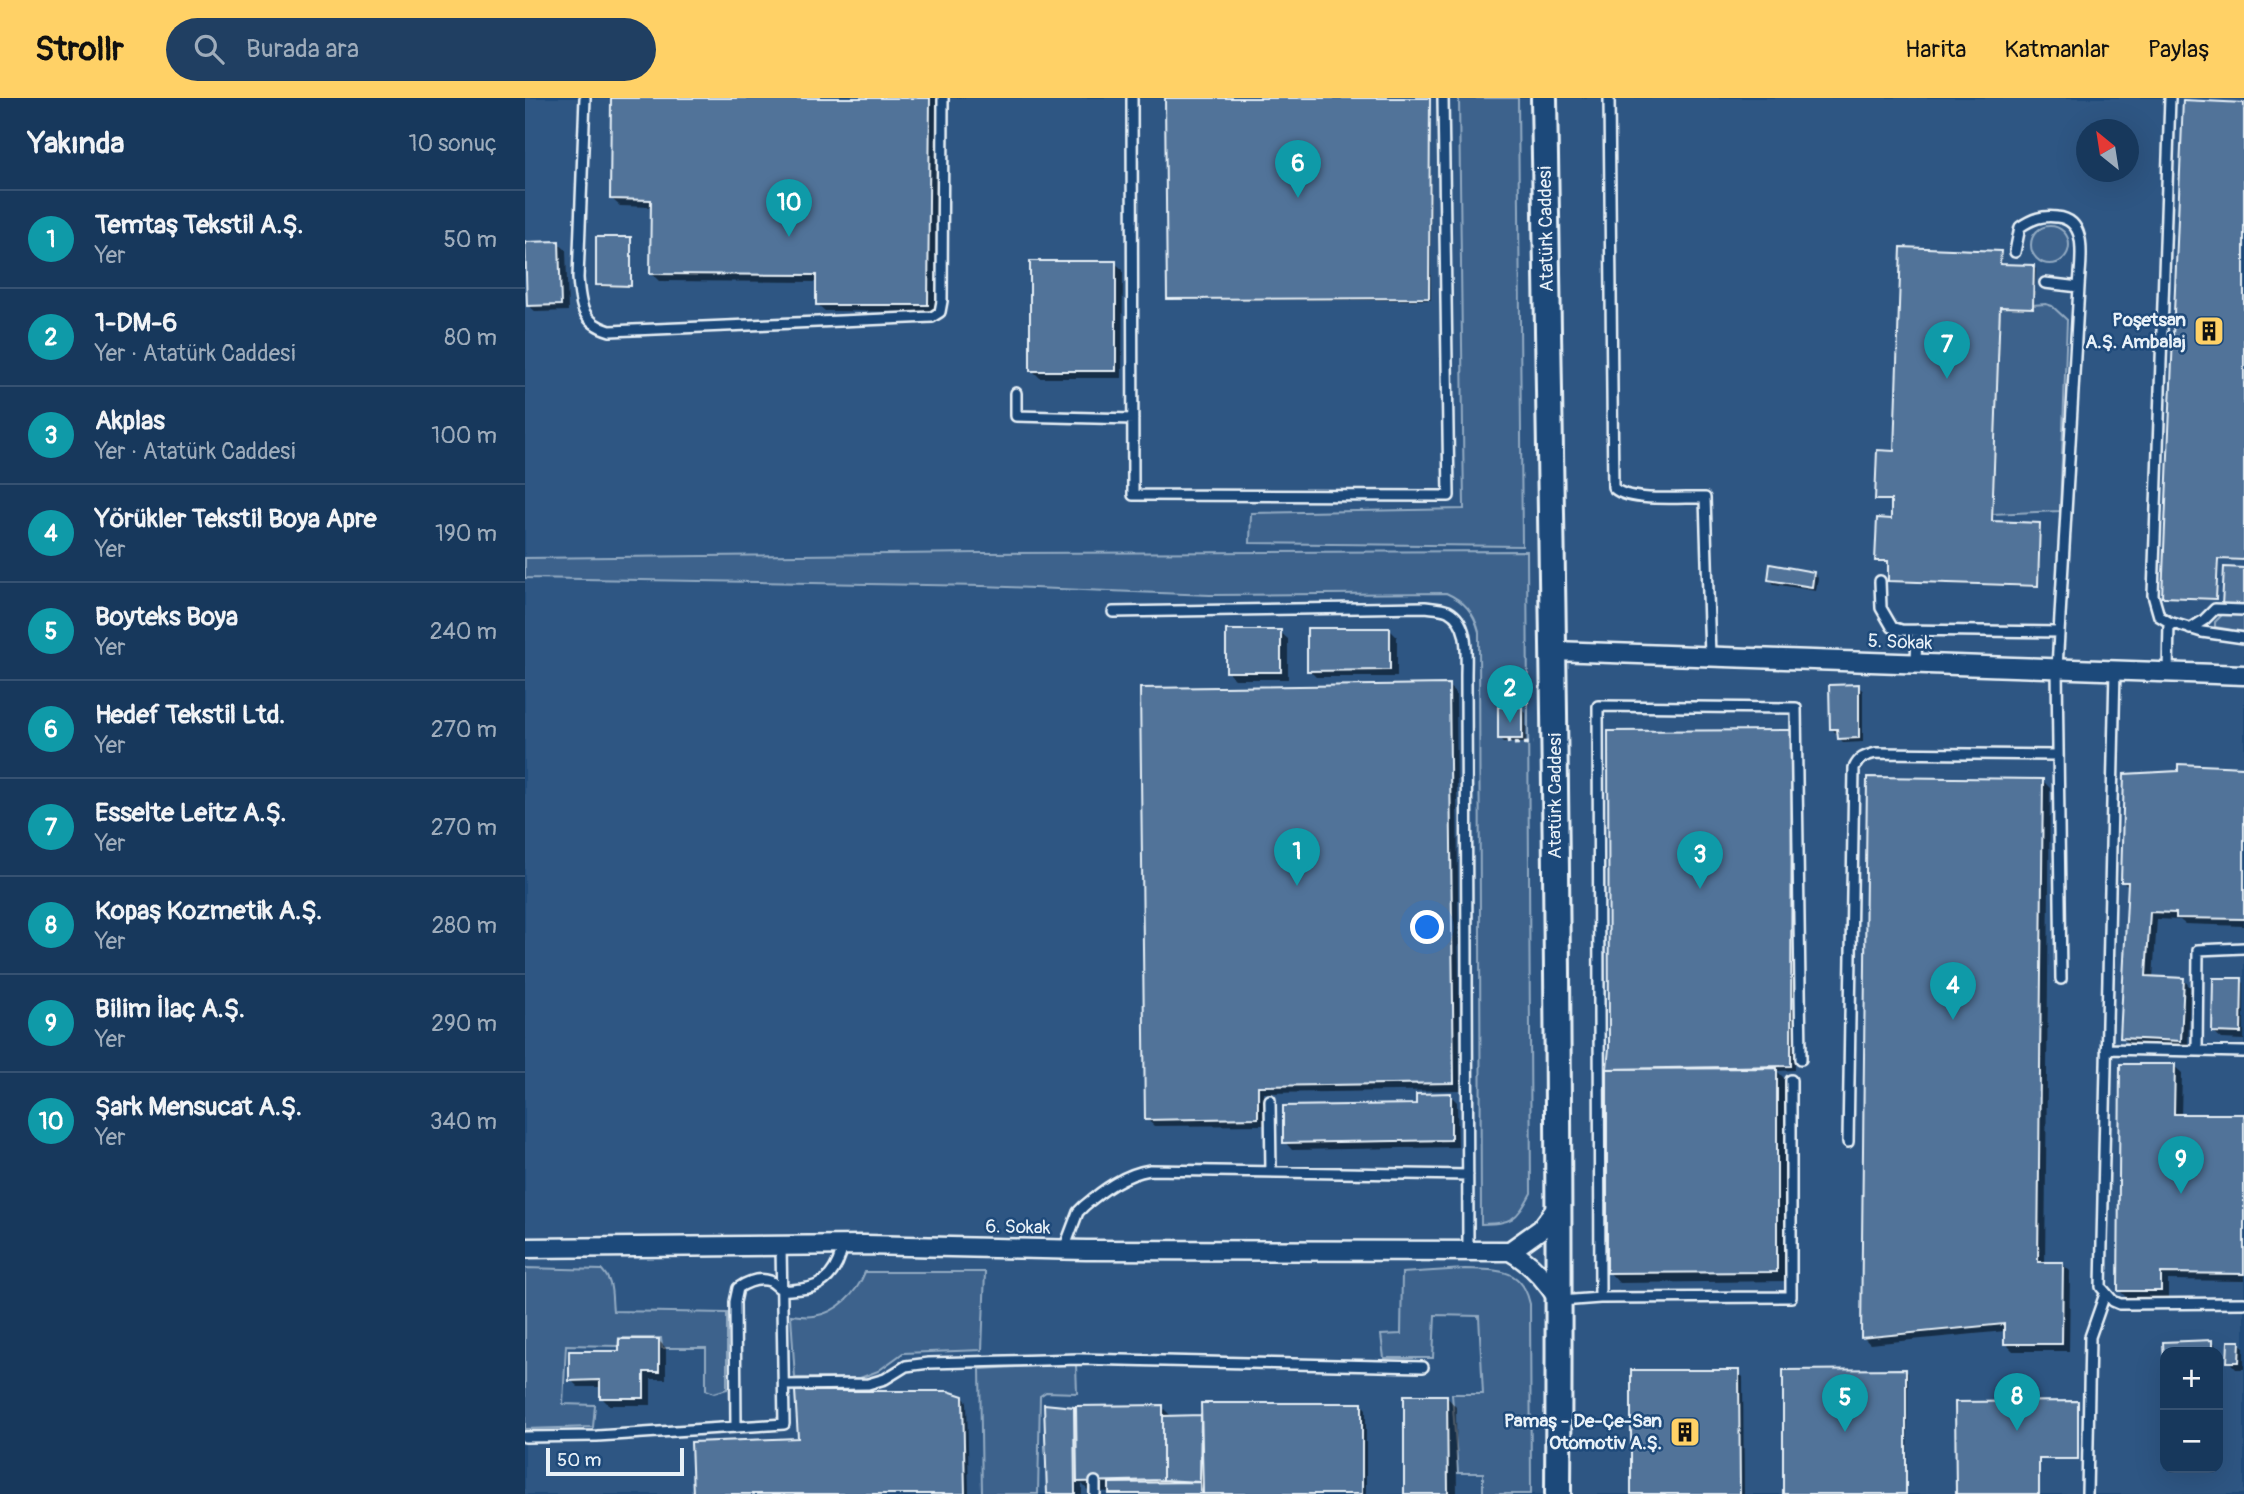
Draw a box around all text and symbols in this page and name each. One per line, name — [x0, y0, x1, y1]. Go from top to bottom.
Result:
search box — [166, 18, 656, 81]
text: Strollr — [35, 29, 124, 70]
icon: search — [190, 30, 228, 68]
text: Burada ara — [246, 33, 359, 65]
text: Harita — [1905, 35, 1966, 64]
text: Katmanlar — [2004, 35, 2110, 64]
text: Paylaş — [2148, 35, 2209, 64]
north arrow — [2076, 119, 2139, 182]
text: Yakında — [28, 125, 124, 162]
text: 10 sonuç — [408, 129, 497, 158]
pin: 6 — [1275, 140, 1321, 198]
street label: Atatürk Caddesi — [1533, 166, 1559, 292]
pin: 10 — [766, 179, 812, 237]
text: Temtaş Tekstil A.Ş. — [95, 209, 303, 241]
text: 1 — [47, 225, 56, 254]
text: 50 m — [443, 225, 497, 254]
text: Yer — [95, 241, 125, 270]
text: 1-DM-6 — [95, 307, 177, 339]
place label: Poşetsan A.Ş. Ambalaj — [2085, 308, 2186, 354]
building icon: Poşetsan A.Ş. Ambalaj — [2192, 314, 2226, 348]
pin: 7 — [1924, 321, 1970, 379]
text: 2 — [45, 323, 57, 352]
text: 80 m — [444, 323, 497, 352]
text: Yer · Atatürk Caddesi — [95, 339, 296, 368]
text: Akplas — [95, 405, 165, 437]
text: 3 — [45, 421, 57, 450]
text: 100 m — [431, 421, 497, 450]
text: Yer · Atatürk Caddesi — [95, 437, 296, 466]
text: Yörükler Tekstil Boya Apre — [95, 503, 377, 535]
text: 4 — [44, 519, 58, 548]
text: 190 m — [435, 519, 497, 548]
text: Yer — [95, 535, 125, 564]
text: Boyteks Boya — [95, 601, 238, 633]
text: 5 — [45, 617, 57, 646]
text: 240 m — [430, 617, 497, 646]
street label: 5. Sokak — [1867, 629, 1933, 655]
text: Yer — [95, 633, 125, 662]
pin: 2 — [1487, 665, 1533, 723]
text: Hedef Tekstil Ltd. — [95, 699, 285, 731]
text: 6 — [44, 715, 58, 744]
text: 270 m — [431, 715, 497, 744]
text: Yer — [95, 731, 125, 760]
street label: Atatürk Caddesi — [1543, 733, 1567, 859]
text: Esselte Leitz A.Ş. — [95, 797, 287, 829]
text: 7 — [45, 813, 57, 842]
text: 270 m — [431, 813, 497, 842]
pin: 1 — [1274, 828, 1320, 886]
text: Yer — [95, 829, 125, 858]
pin: 3 — [1677, 831, 1723, 889]
text: Kopaş Kozmetik A.Ş. — [95, 895, 322, 927]
your location — [1410, 910, 1444, 944]
text: 8 — [45, 911, 57, 940]
text: 280 m — [431, 911, 497, 940]
text: Yer — [95, 927, 125, 956]
pin: 4 — [1930, 962, 1976, 1020]
text: Bilim İlaç A.Ş. — [95, 993, 245, 1025]
text: 9 — [45, 1009, 57, 1038]
text: 290 m — [431, 1009, 497, 1038]
text: Yer — [95, 1025, 125, 1054]
text: Şark Mensucat A.Ş. — [95, 1091, 302, 1123]
text: 10 — [39, 1107, 63, 1136]
text: 340 m — [430, 1107, 497, 1136]
text: Yer — [95, 1123, 125, 1152]
pin: 9 — [2158, 1136, 2204, 1194]
street label: 6. Sokak — [985, 1214, 1051, 1240]
map controls — [2160, 1347, 2223, 1473]
button: + — [2160, 1347, 2223, 1410]
pin: 8 — [1994, 1373, 2040, 1431]
pin: 5 — [1822, 1374, 1868, 1432]
place label: Pamaş - De-Çe-San Otomotiv A.Ş. — [1504, 1409, 1662, 1455]
button: − — [2160, 1410, 2223, 1473]
building icon: Pamaş - De-Çe-San Otomotiv A.Ş. — [1668, 1415, 1702, 1449]
scale bar — [546, 1445, 684, 1477]
text: 50 m — [557, 1448, 601, 1472]

